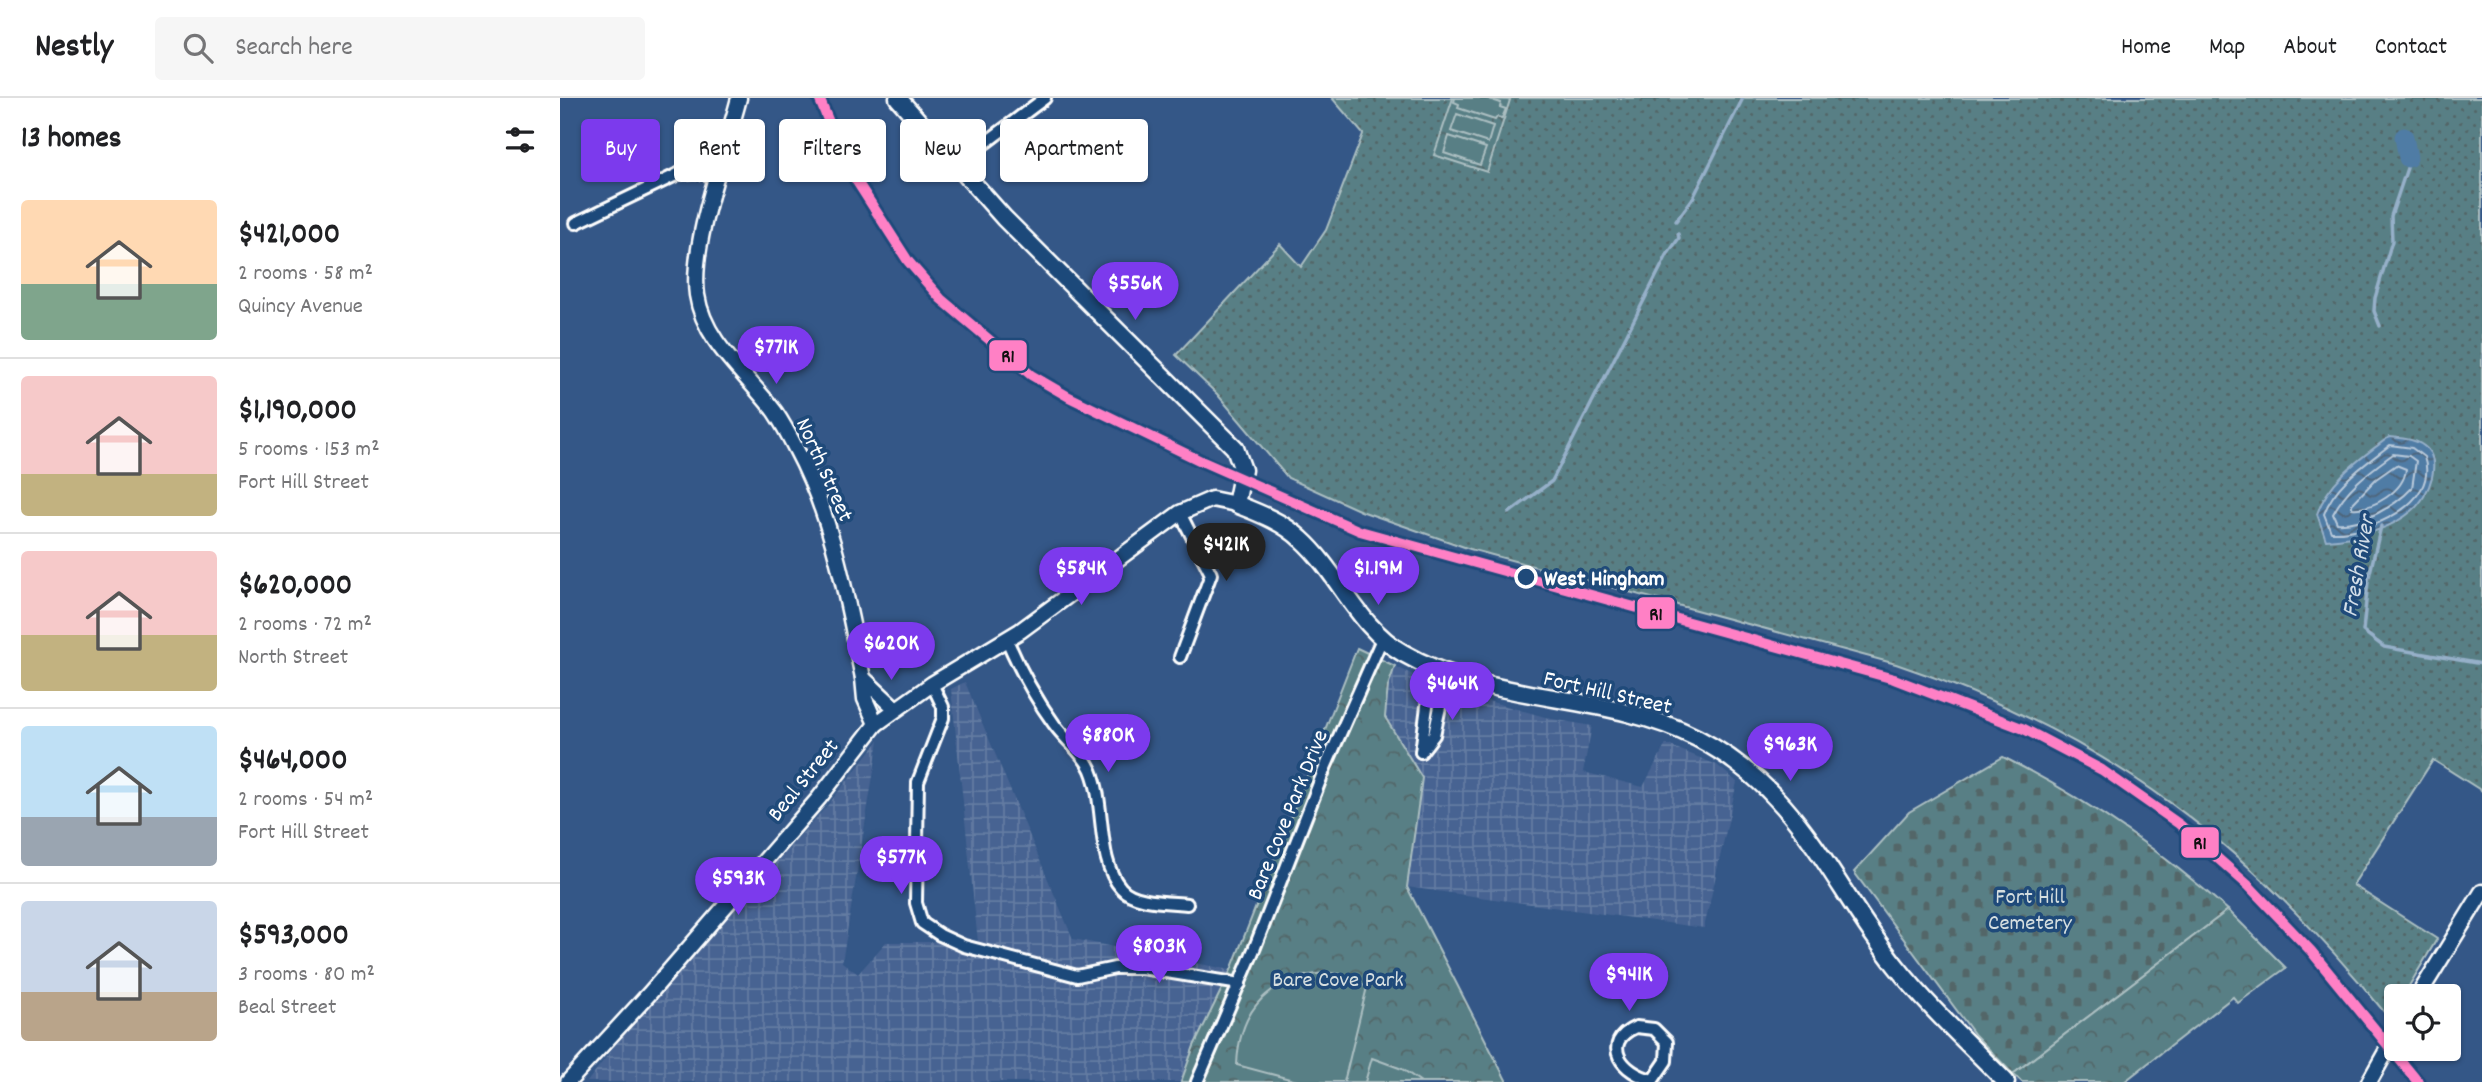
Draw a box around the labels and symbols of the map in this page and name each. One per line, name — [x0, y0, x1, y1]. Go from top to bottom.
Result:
pin: $556K — [1086, 262, 1184, 322]
pin: $771K — [727, 327, 825, 386]
line badge: R1 — [988, 339, 1028, 372]
text: R1 — [1001, 345, 1015, 372]
street label: North Street — [785, 413, 860, 528]
water label: Fresh River — [2334, 510, 2386, 620]
pin: $421K — [1177, 524, 1275, 583]
pin: $584K — [1032, 547, 1130, 607]
pin: $1.19M — [1321, 547, 1435, 607]
place label: West Hingham — [1544, 564, 1665, 597]
marker: West Hingham — [1515, 566, 1537, 588]
line badge: R1 — [1636, 596, 1676, 630]
text: R1 — [1649, 603, 1663, 630]
pin: $620K — [842, 622, 940, 682]
pin: $464K — [1403, 662, 1501, 722]
street label: Fort Hill Street — [1540, 664, 1675, 725]
pin: $880K — [1059, 714, 1157, 774]
pin: $963K — [1741, 724, 1839, 783]
street label: Bare Cove Park Drive — [1240, 725, 1338, 905]
street label: Beal Street — [761, 733, 849, 830]
line badge: R1 — [2180, 826, 2220, 859]
text: R1 — [2193, 832, 2207, 859]
pin: $577K — [852, 836, 950, 896]
pin: $593K — [689, 858, 787, 917]
park label: Fort Hill Cemetery — [1988, 882, 2073, 941]
pin: $803K — [1110, 926, 1208, 985]
pin: $941K — [1580, 954, 1678, 1013]
park label: Bare Cove Park — [1272, 965, 1404, 998]

